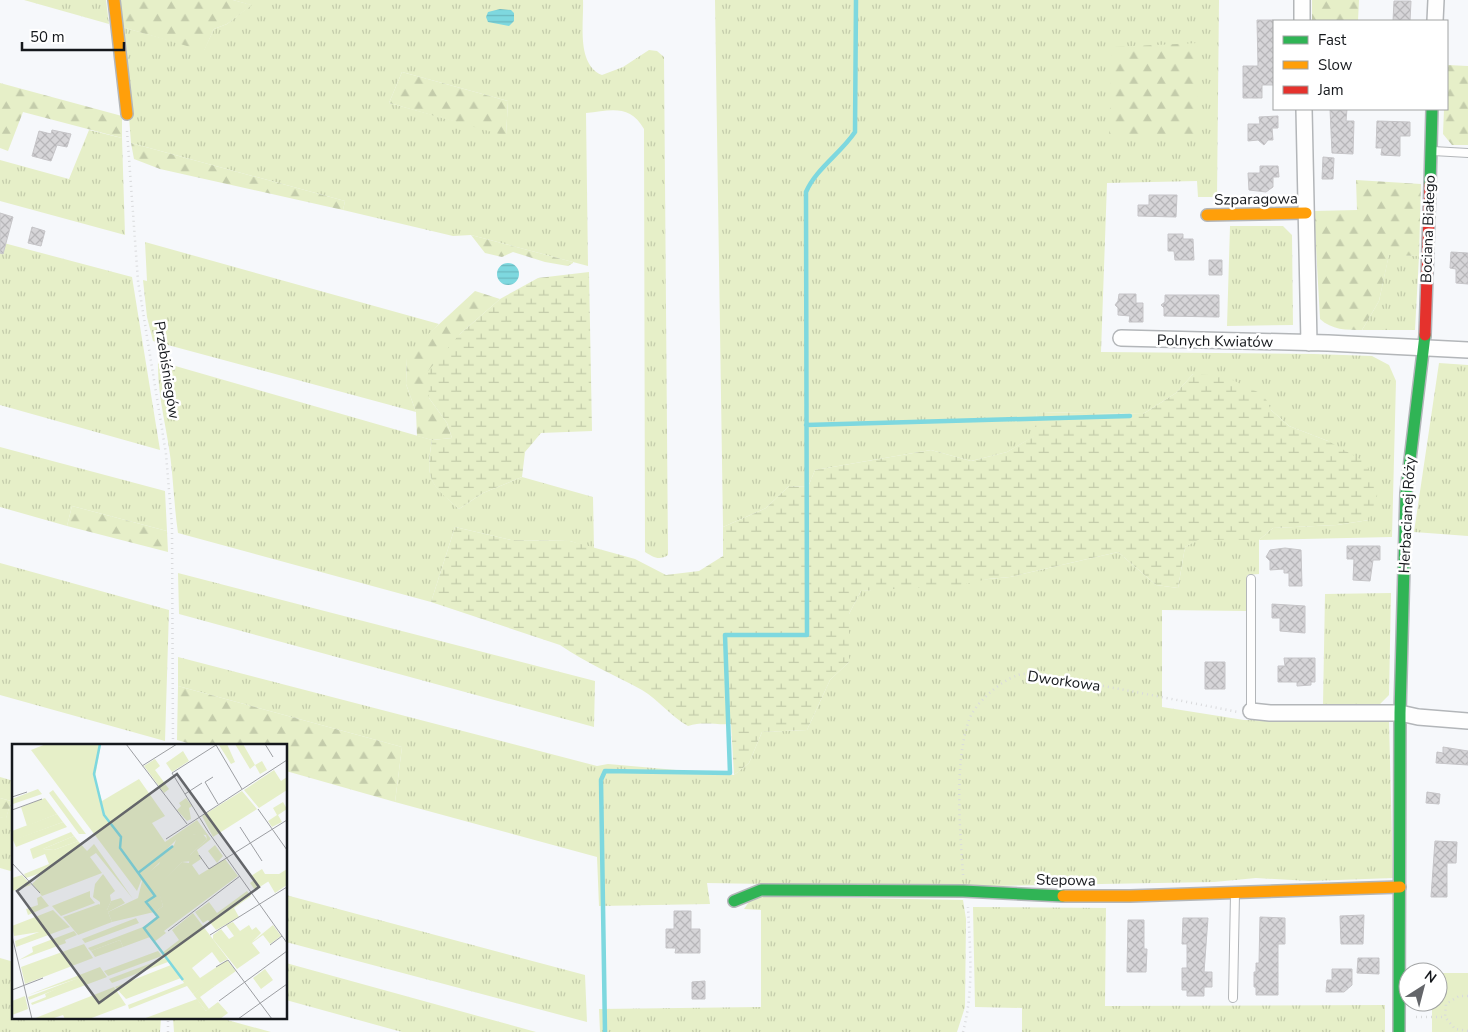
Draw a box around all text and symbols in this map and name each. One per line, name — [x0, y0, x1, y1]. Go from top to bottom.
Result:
scale bar — [22, 20, 125, 52]
legend — [1273, 20, 1448, 110]
text: 50 m — [30, 27, 65, 47]
text: Fast — [1318, 30, 1347, 50]
text: Slow — [1318, 55, 1353, 75]
text: Jam — [1317, 80, 1344, 100]
street label: Bociana Białego — [1416, 175, 1440, 283]
street label: Szparagowa — [1214, 188, 1298, 210]
street label: Przebiśniegów — [149, 320, 185, 421]
street label: Polnych Kwiatów — [1157, 330, 1274, 352]
street label: Herbacianej Róży — [1394, 456, 1420, 574]
street label: Dworkowa — [1026, 666, 1102, 696]
inset map — [12, 744, 288, 1020]
street label: Stepowa — [1036, 869, 1096, 891]
north arrow — [1398, 962, 1448, 1012]
text: N — [1421, 966, 1440, 988]

